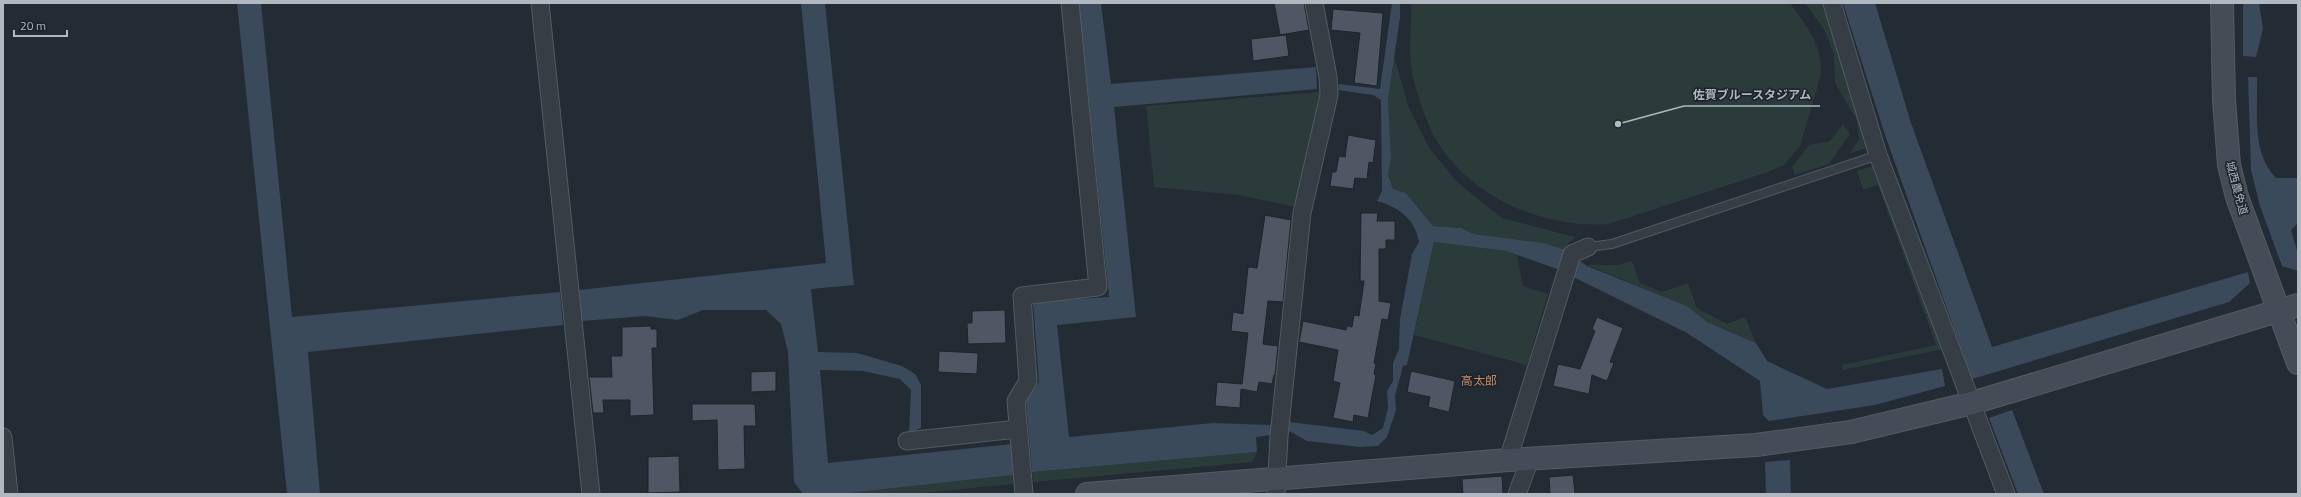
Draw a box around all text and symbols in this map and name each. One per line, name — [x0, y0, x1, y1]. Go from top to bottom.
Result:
scale bar — [14, 12, 67, 38]
text: 20 m — [20, 16, 46, 35]
callout: 佐賀ブルースタジアム — [1684, 82, 1820, 106]
text: 佐賀ブルースタジアム — [1693, 85, 1811, 104]
street label: 城西農免道 — [2222, 159, 2252, 217]
district label: 高太郎 — [1461, 371, 1497, 390]

